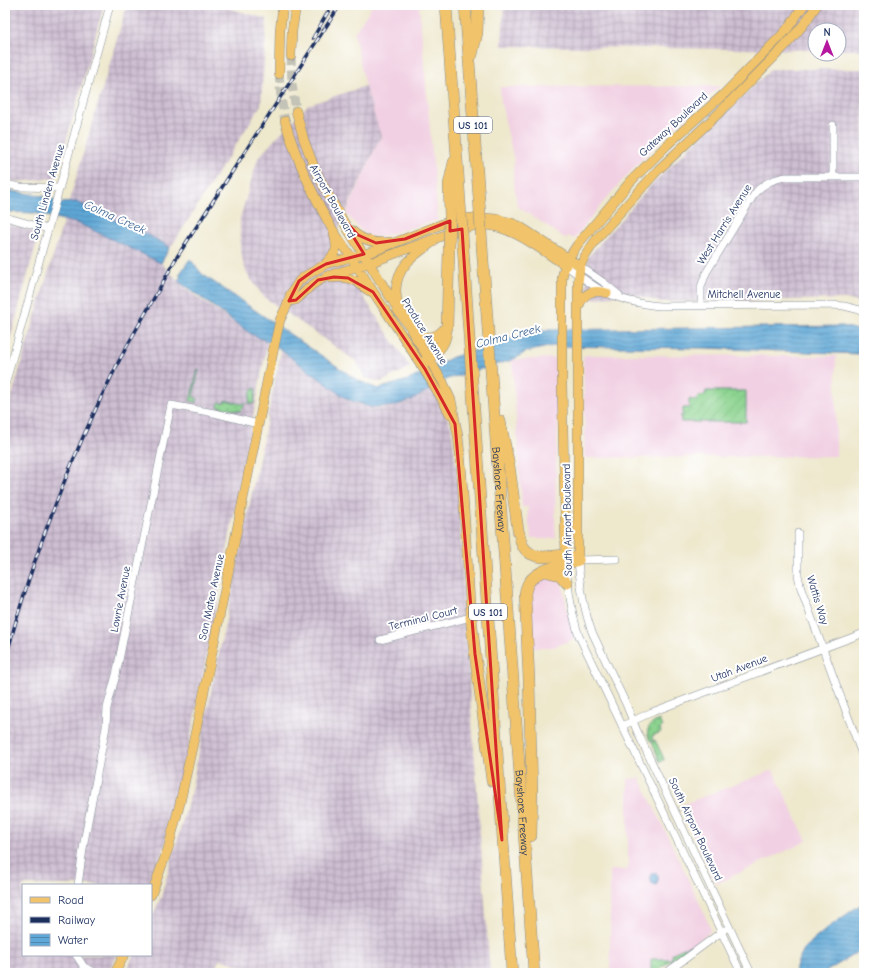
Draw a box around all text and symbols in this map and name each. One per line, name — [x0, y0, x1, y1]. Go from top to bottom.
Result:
north arrow — [807, 22, 847, 62]
text: N — [823, 26, 831, 39]
street label: Gateway Boulevard — [636, 89, 710, 159]
road number: US 101 — [454, 117, 492, 133]
street label: South Linden Avenue — [28, 142, 67, 241]
street label: Airport Boulevard — [307, 162, 358, 240]
street label: West Harris Avenue — [694, 181, 755, 267]
water label: Colma Creek — [82, 197, 148, 237]
street label: Mitchell Avenue — [707, 288, 781, 301]
street label: Produce Avenue — [399, 296, 450, 367]
water label: Colma Creek — [474, 321, 542, 351]
street label: Bayshore Freeway — [489, 446, 508, 533]
street label: South Airport Boulevard — [560, 464, 575, 576]
street label: San Mateo Avenue — [196, 552, 227, 641]
street label: Lowrie Avenue — [108, 564, 133, 633]
street label: Wattis Way — [804, 574, 831, 626]
street label: Terminal Court — [388, 604, 459, 633]
road number: US 101 — [469, 604, 507, 620]
street label: Utah Avenue — [709, 652, 770, 685]
street label: Bayshore Freeway — [512, 769, 532, 856]
street label: South Airport Boulevard — [666, 776, 725, 883]
legend — [22, 884, 152, 956]
text: Road — [58, 893, 84, 907]
text: Railway — [58, 913, 96, 927]
text: Water — [58, 933, 88, 947]

